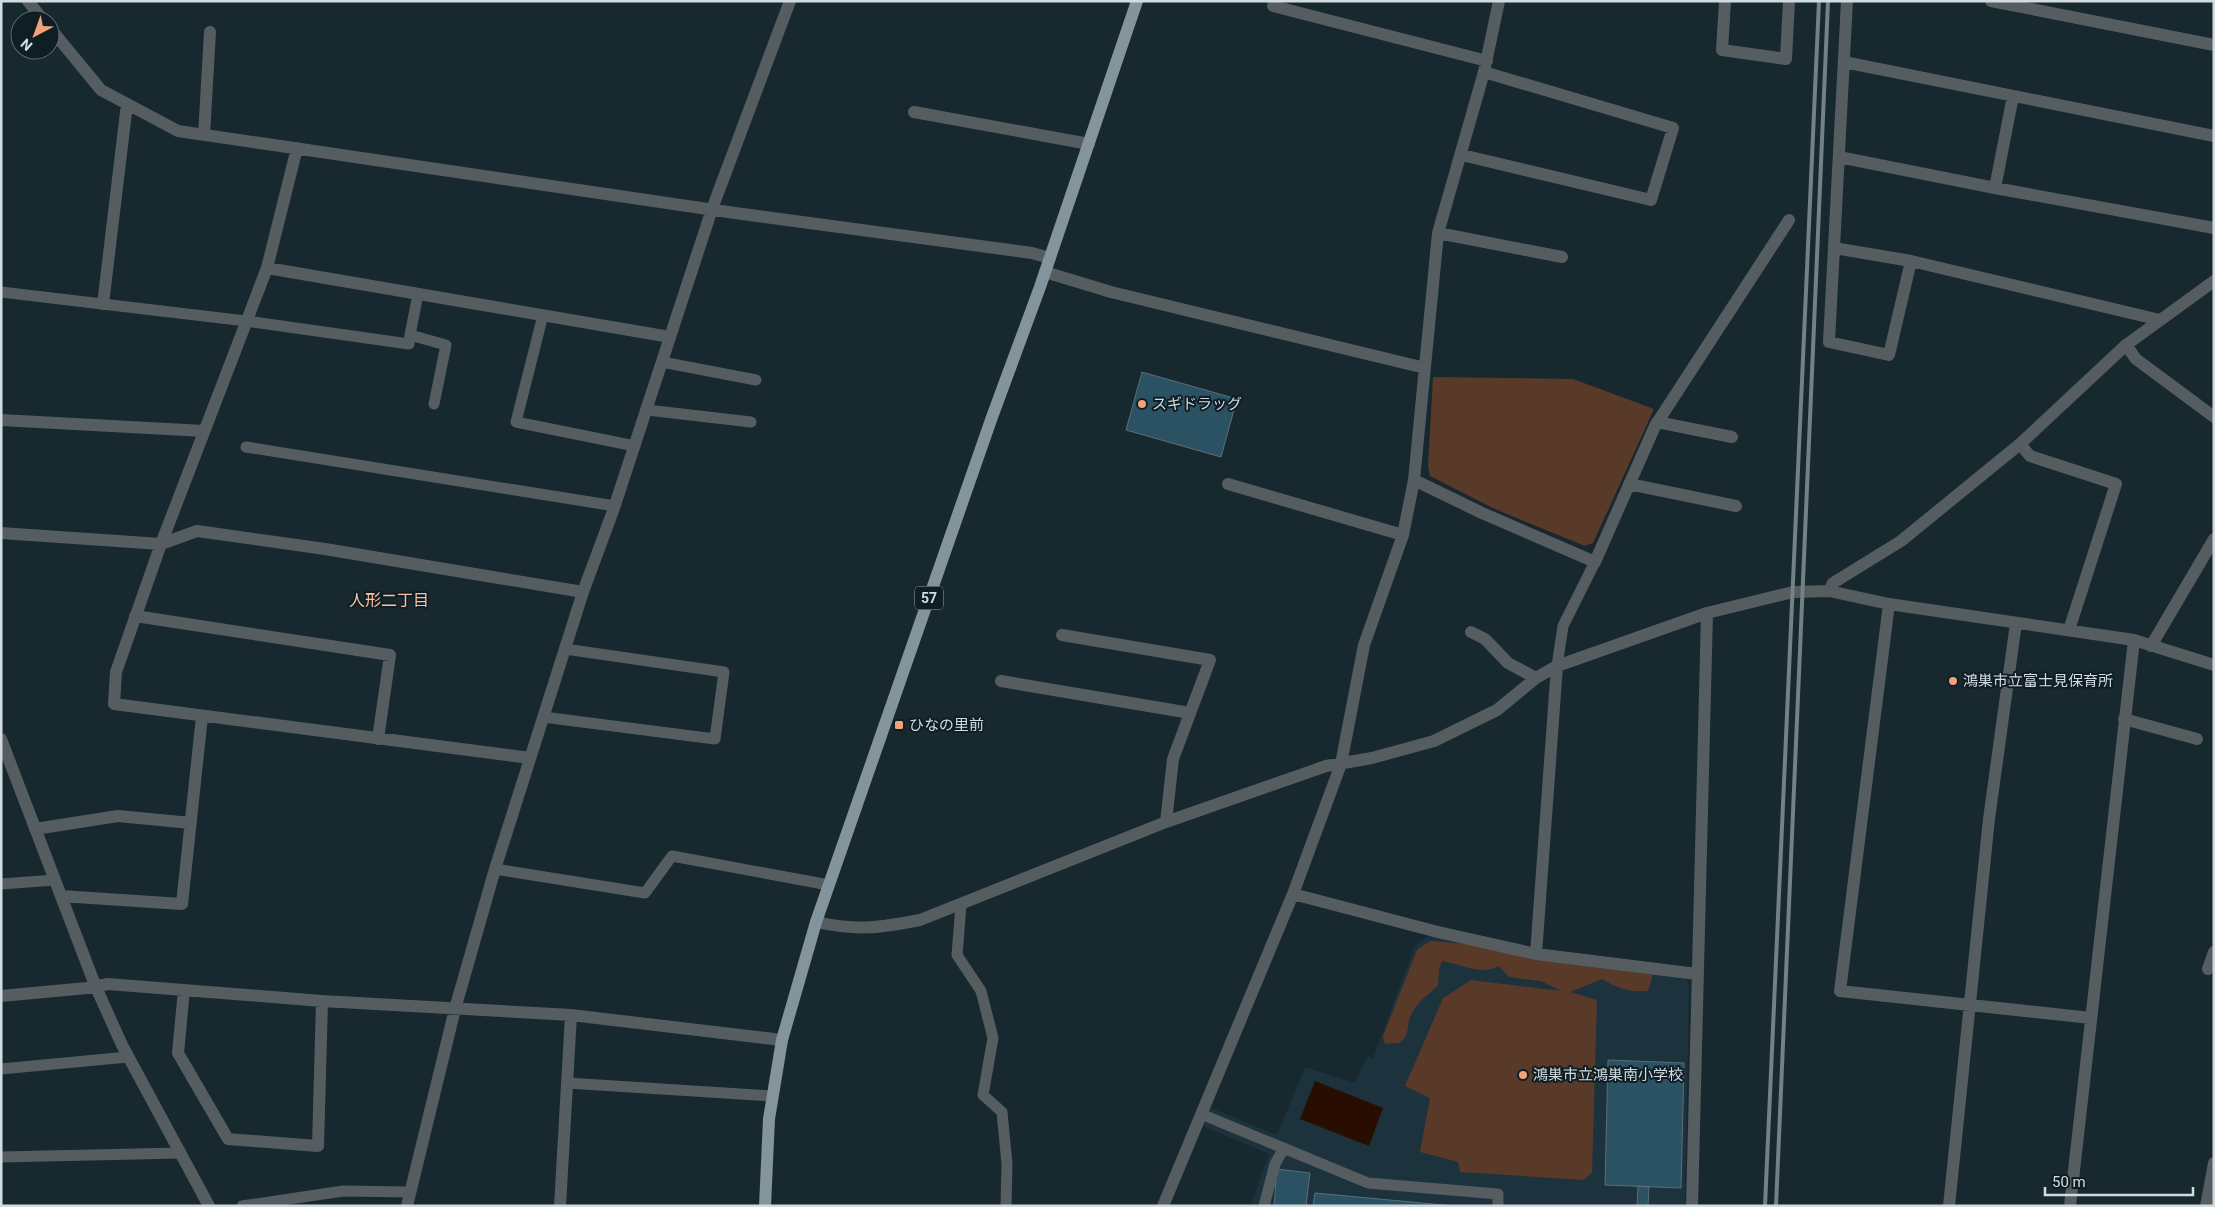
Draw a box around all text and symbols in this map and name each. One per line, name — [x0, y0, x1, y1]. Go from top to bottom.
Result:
north arrow — [10, 10, 60, 60]
text: N — [17, 36, 35, 54]
place label: スギドラッグ — [1152, 395, 1242, 413]
marker: スギドラッグ — [1136, 398, 1148, 410]
road number: 57 — [915, 586, 943, 610]
district label: 人形二丁目 — [349, 591, 429, 610]
place label: 鴻巣市立富士見保育所 — [1963, 672, 2113, 690]
marker: 鴻巣市立富士見保育所 — [1947, 675, 1959, 687]
place label: ひなの里前 — [909, 716, 984, 734]
marker: ひなの里前 — [893, 719, 905, 731]
place label: 鴻巣市立鴻巣南小学校 — [1533, 1066, 1683, 1084]
marker: 鴻巣市立鴻巣南小学校 — [1517, 1069, 1529, 1081]
scale bar — [2045, 1164, 2192, 1196]
text: 50 m — [2052, 1173, 2086, 1191]

